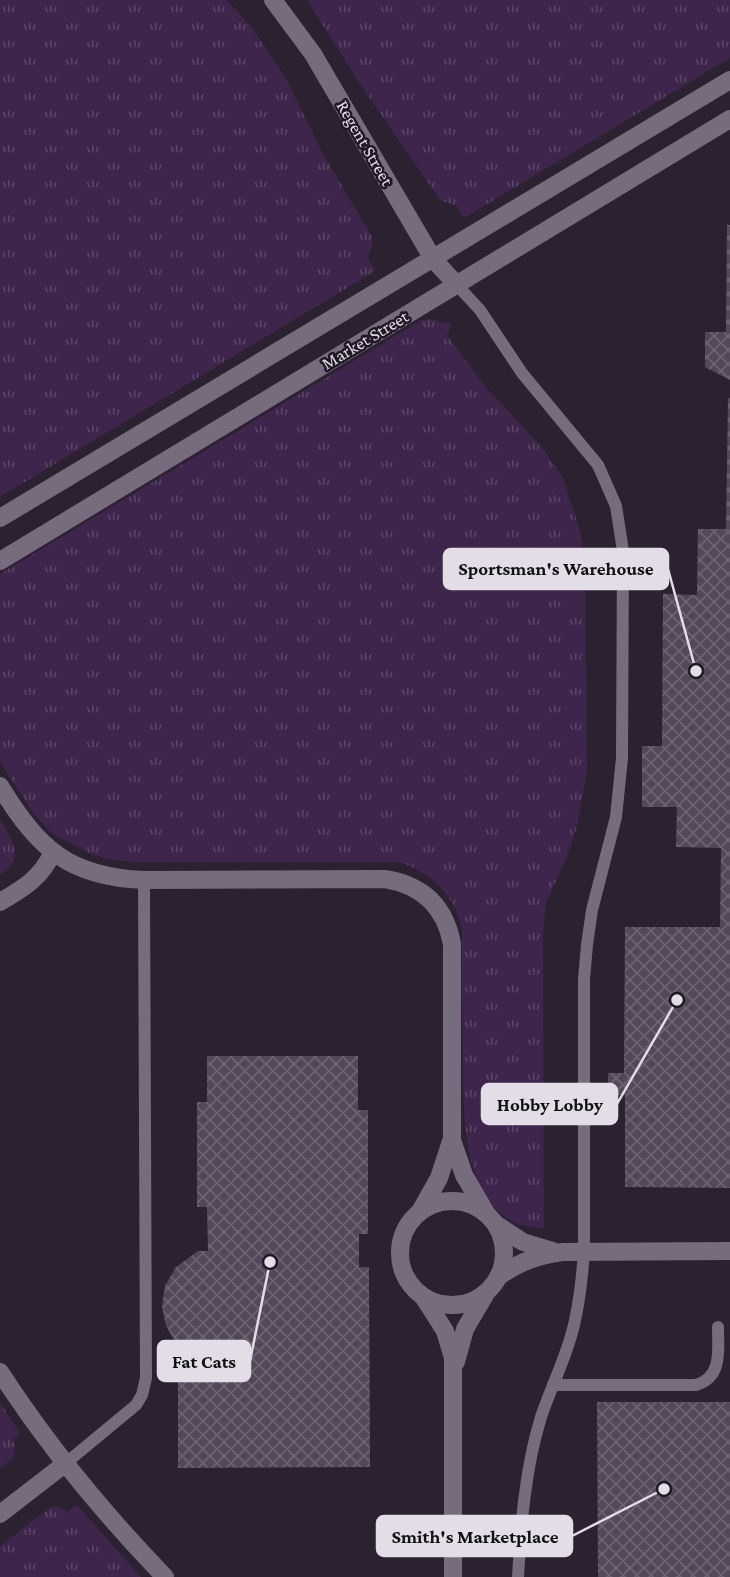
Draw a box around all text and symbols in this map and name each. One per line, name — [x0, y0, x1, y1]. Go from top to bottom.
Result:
street label: Regent Street — [332, 97, 398, 190]
street label: Market Street — [318, 306, 413, 374]
callout: Sportsman's Warehouse — [444, 549, 668, 589]
text: Sportsman's Warehouse — [458, 558, 654, 579]
callout: Hobby Lobby — [482, 1084, 617, 1124]
text: Hobby Lobby — [497, 1094, 604, 1115]
callout: Fat Cats — [158, 1341, 250, 1381]
text: Fat Cats — [172, 1351, 236, 1372]
callout: Smith's Marketplace — [377, 1516, 572, 1556]
text: Smith's Marketplace — [391, 1526, 559, 1547]

